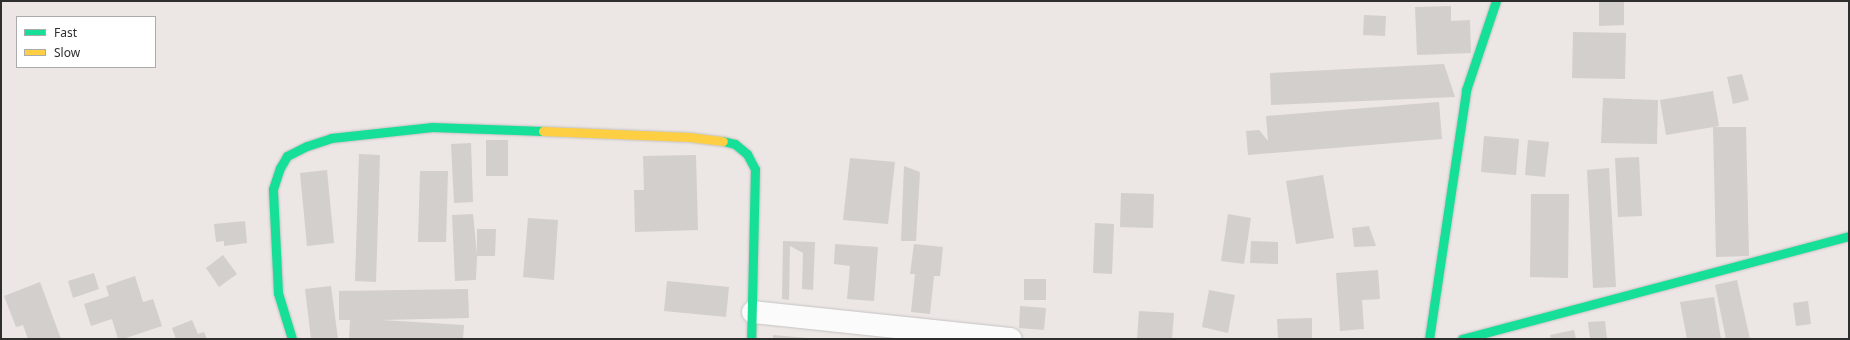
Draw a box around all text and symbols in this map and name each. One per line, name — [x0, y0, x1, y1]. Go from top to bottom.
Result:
legend — [16, 16, 156, 68]
text: Fast — [54, 24, 77, 41]
text: Slow — [54, 44, 80, 61]

